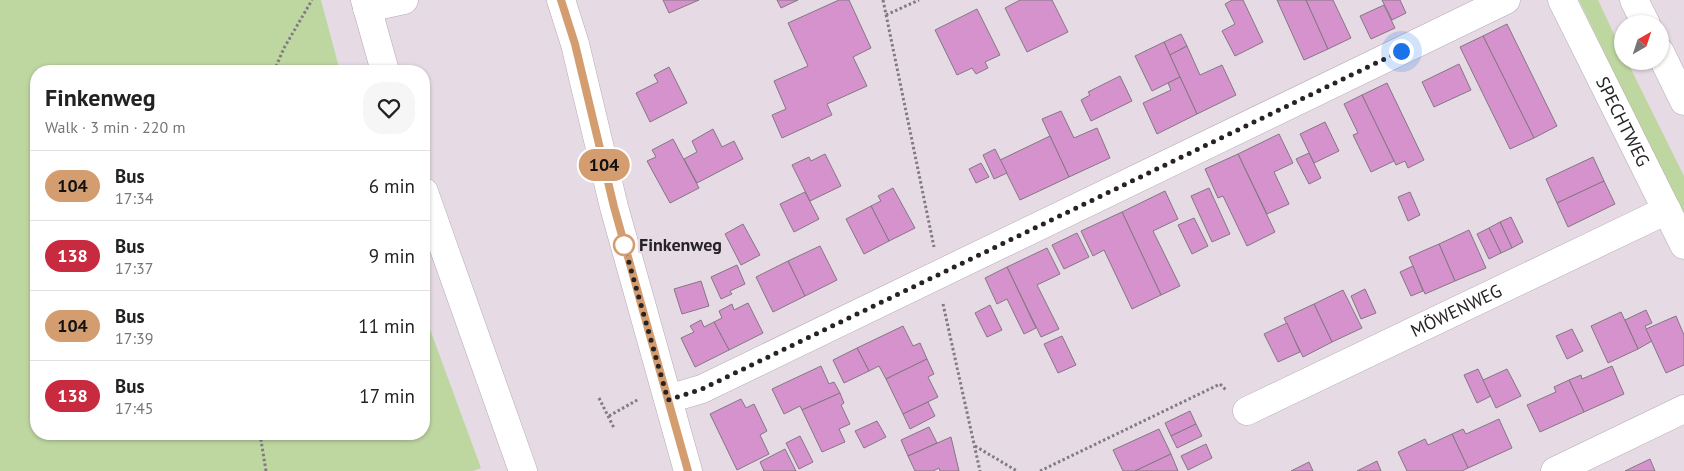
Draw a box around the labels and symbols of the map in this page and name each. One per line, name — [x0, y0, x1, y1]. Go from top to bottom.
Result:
north arrow — [1614, 15, 1669, 70]
your location — [1389, 39, 1414, 64]
street label: SPECHTWEG — [1591, 73, 1655, 170]
line badge: 104 — [575, 149, 633, 181]
place label: Finkenweg — [639, 233, 722, 256]
marker: Finkenweg — [613, 234, 635, 256]
street label: MÖWENWEG — [1407, 279, 1505, 342]

